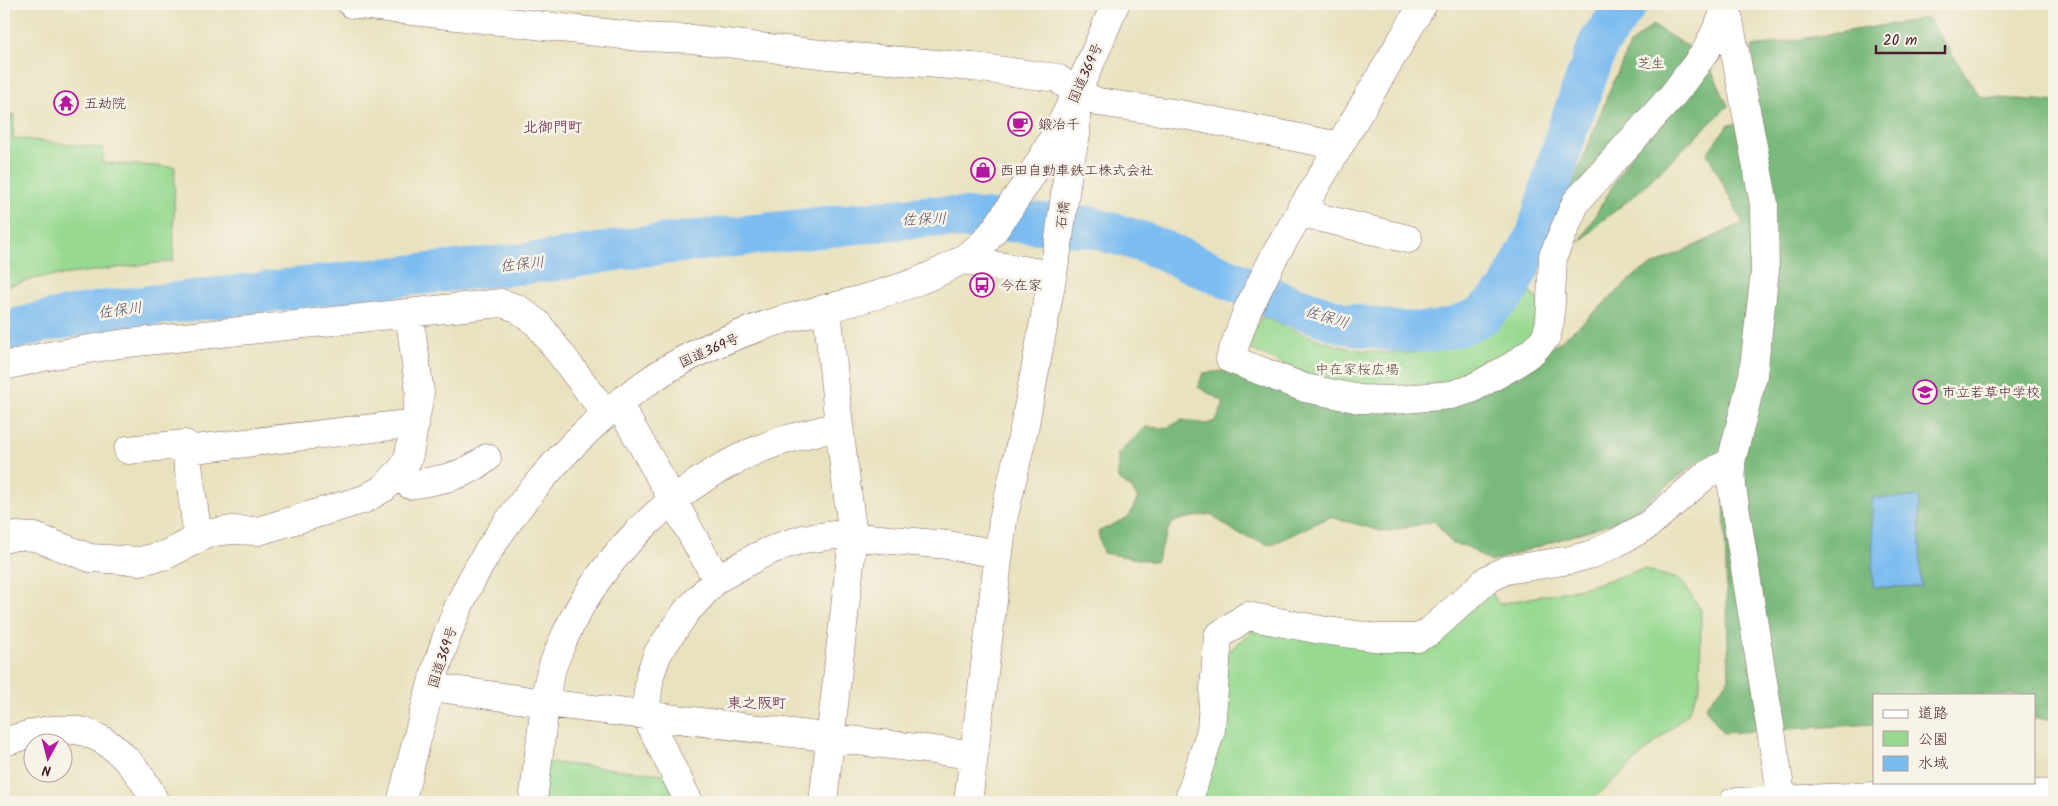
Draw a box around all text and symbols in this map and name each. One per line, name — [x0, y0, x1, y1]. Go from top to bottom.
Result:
scale bar — [1876, 22, 1944, 54]
text: 20 m — [1883, 29, 1917, 53]
street label: 国道369号 — [1063, 39, 1109, 107]
park label: 芝生 — [1637, 53, 1665, 75]
temple icon: 五劫院 — [53, 90, 79, 116]
place label: 五劫院 — [84, 93, 126, 115]
cafe icon: 鍛冶千 — [1007, 111, 1033, 137]
place label: 鍛冶千 — [1038, 114, 1080, 136]
district label: 北御門町 — [523, 116, 583, 140]
shop icon: 西田自動車鉄工株式会社 — [970, 157, 996, 183]
place label: 西田自動車鉄工株式会社 — [1000, 160, 1154, 182]
street label: 石橋 — [1050, 200, 1076, 230]
water label: 佐保川 — [901, 207, 947, 233]
water label: 佐保川 — [498, 251, 546, 279]
bus stop icon: 今在家 — [969, 272, 995, 298]
place label: 今在家 — [1000, 275, 1042, 297]
water label: 佐保川 — [96, 296, 144, 326]
water label: 佐保川 — [1302, 300, 1352, 336]
street label: 国道369号 — [675, 328, 743, 374]
park label: 中在家桜広場 — [1315, 359, 1399, 381]
school or university icon: 市立若草中学校 — [1912, 379, 1938, 405]
place label: 市立若草中学校 — [1942, 382, 2040, 404]
street label: 国道369号 — [423, 623, 463, 691]
district label: 東之阪町 — [727, 692, 787, 716]
legend — [1873, 694, 2036, 784]
text: 道路 — [1918, 702, 1948, 726]
text: 公園 — [1918, 728, 1948, 752]
north arrow — [22, 734, 72, 784]
text: 水域 — [1918, 752, 1948, 776]
text: N — [41, 758, 52, 781]

